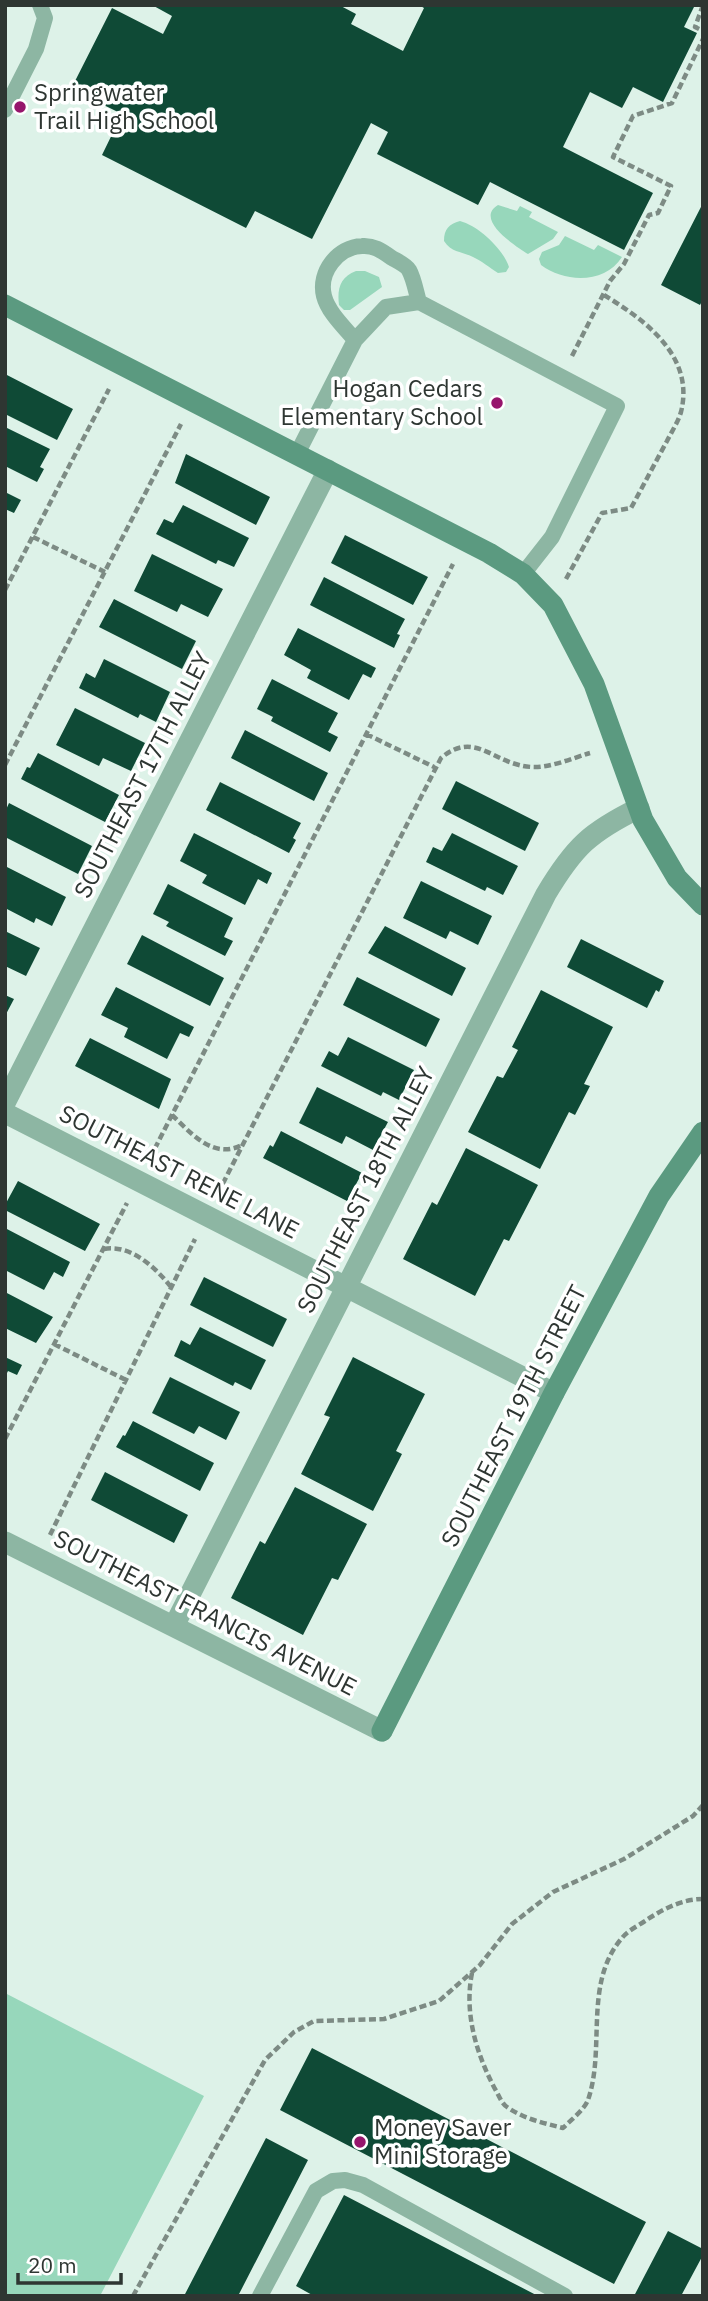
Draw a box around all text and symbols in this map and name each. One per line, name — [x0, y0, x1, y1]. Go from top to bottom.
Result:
place label: Springwater Trail High School — [34, 76, 214, 136]
marker: Springwater Trail High School — [12, 99, 28, 115]
place label: Hogan Cedars Elementary School — [281, 372, 483, 432]
marker: Hogan Cedars Elementary School — [489, 395, 505, 411]
street label: SOUTHEAST 17TH ALLEY — [66, 646, 218, 903]
street label: SOUTHEAST 18TH ALLEY — [289, 1061, 441, 1318]
street label: SOUTHEAST RENE LANE — [54, 1097, 305, 1246]
street label: SOUTHEAST 19TH STREET — [433, 1279, 593, 1552]
street label: SOUTHEAST FRANCIS AVENUE — [49, 1522, 362, 1703]
place label: Money Saver Mini Storage — [374, 2111, 512, 2171]
marker: Money Saver Mini Storage — [352, 2134, 368, 2150]
scale bar — [18, 2242, 121, 2286]
text: 20 m — [28, 2251, 77, 2279]

